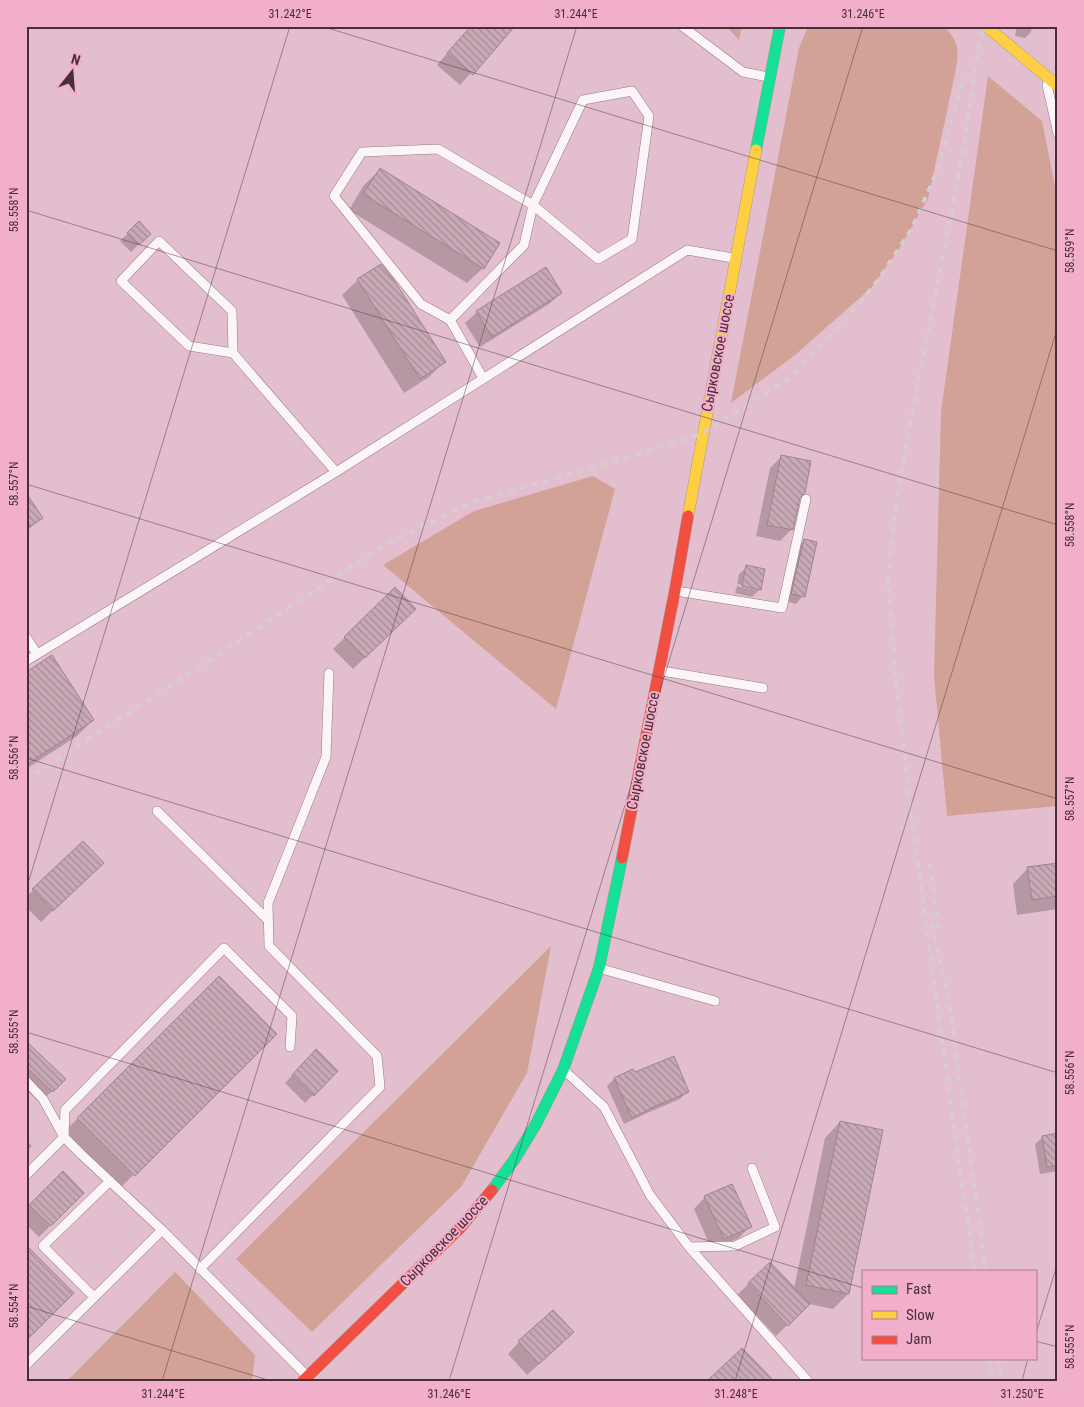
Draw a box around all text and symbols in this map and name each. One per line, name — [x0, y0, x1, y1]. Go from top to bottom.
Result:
text: 31.242°E — [268, 7, 312, 21]
text: 31.244°E — [554, 7, 598, 21]
text: 31.246°E — [841, 7, 885, 21]
north arrow — [48, 48, 98, 98]
text: N — [69, 51, 82, 68]
text: 58.558°N — [7, 188, 21, 232]
text: 58.559°N — [1063, 229, 1077, 273]
street label: Сырковское шоссе — [698, 293, 738, 413]
text: 58.557°N — [7, 462, 21, 506]
text: 58.558°N — [1063, 503, 1077, 547]
street label: Сырковское шоссе — [623, 691, 663, 811]
text: 58.556°N — [7, 736, 21, 780]
text: 58.557°N — [1063, 777, 1077, 821]
text: 58.555°N — [7, 1010, 21, 1054]
text: 58.556°N — [1063, 1051, 1077, 1095]
street label: Сырковское шоссе — [396, 1192, 492, 1290]
legend — [862, 1270, 1036, 1360]
text: Fast — [906, 1280, 931, 1298]
text: 58.554°N — [7, 1284, 21, 1328]
text: Slow — [906, 1306, 935, 1324]
text: 58.555°N — [1063, 1325, 1077, 1369]
text: Jam — [906, 1330, 932, 1348]
text: 31.244°E — [141, 1387, 185, 1401]
text: 31.246°E — [427, 1387, 471, 1401]
text: 31.248°E — [714, 1387, 758, 1401]
text: 31.250°E — [1000, 1387, 1044, 1401]

